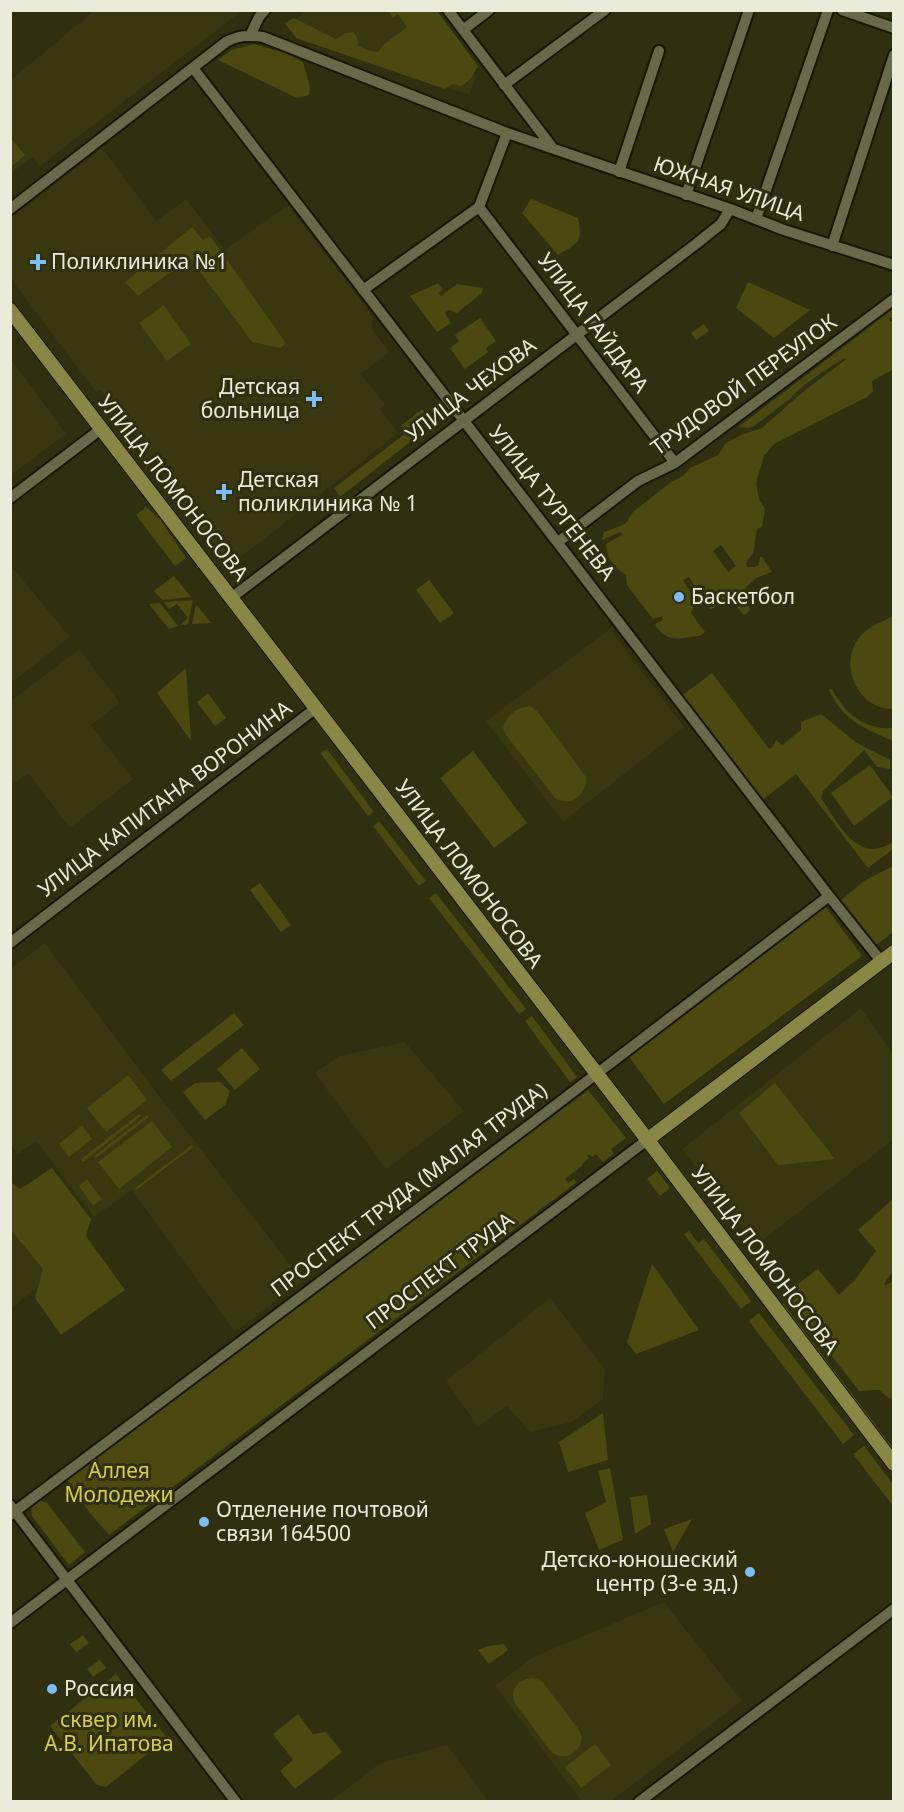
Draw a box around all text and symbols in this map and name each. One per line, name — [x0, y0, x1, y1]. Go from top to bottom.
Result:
street label: ЮЖНАЯ УЛИЦА — [650, 149, 809, 227]
place label: Поликлиника №1 — [51, 247, 228, 275]
street label: УЛИЦА ГАЙДАРА — [532, 247, 656, 398]
marker: Поликлиника №1 — [29, 253, 47, 271]
street label: ТРУДОВОЙ ПЕРЕУЛОК — [645, 307, 842, 461]
street label: УЛИЦА ЧЕХОВА — [399, 330, 542, 448]
place label: Детская больница — [201, 372, 300, 424]
street label: УЛИЦА ЛОМОНОСОВА — [92, 388, 256, 587]
marker: Детская больница — [305, 390, 323, 408]
street label: УЛИЦА ТУРГЕНЕВА — [483, 419, 623, 586]
place label: Детская поликлиника № 1 — [238, 465, 418, 517]
marker: Детская поликлиника № 1 — [215, 483, 233, 501]
place label: Баскетбол — [691, 582, 795, 610]
marker: Баскетбол — [672, 590, 686, 604]
street label: УЛИЦА КАПИТАНА ВОРОНИНА — [32, 693, 297, 903]
street label: УЛИЦА ЛОМОНОСОВА — [390, 773, 550, 974]
street label: ПРОСПЕКТ ТРУДА (МАЛАЯ ТРУДА) — [266, 1078, 552, 1302]
street label: УЛИЦА ЛОМОНОСОВА — [686, 1159, 846, 1360]
street label: ПРОСПЕКТ ТРУДА — [361, 1207, 519, 1335]
park label: Аллея Молодежи — [65, 1456, 174, 1508]
place label: Отделение почтовой связи 164500 — [216, 1495, 429, 1547]
marker: Отделение почтовой связи 164500 — [197, 1515, 211, 1529]
place label: Детско-юношеский центр (3-е зд.) — [541, 1545, 738, 1597]
marker: Детско-юношеский центр (3-е зд.) — [743, 1565, 757, 1579]
place label: Россия — [64, 1674, 135, 1702]
marker: Россия — [45, 1682, 59, 1696]
park label: сквер им. А.В. Ипатова — [44, 1705, 174, 1757]

